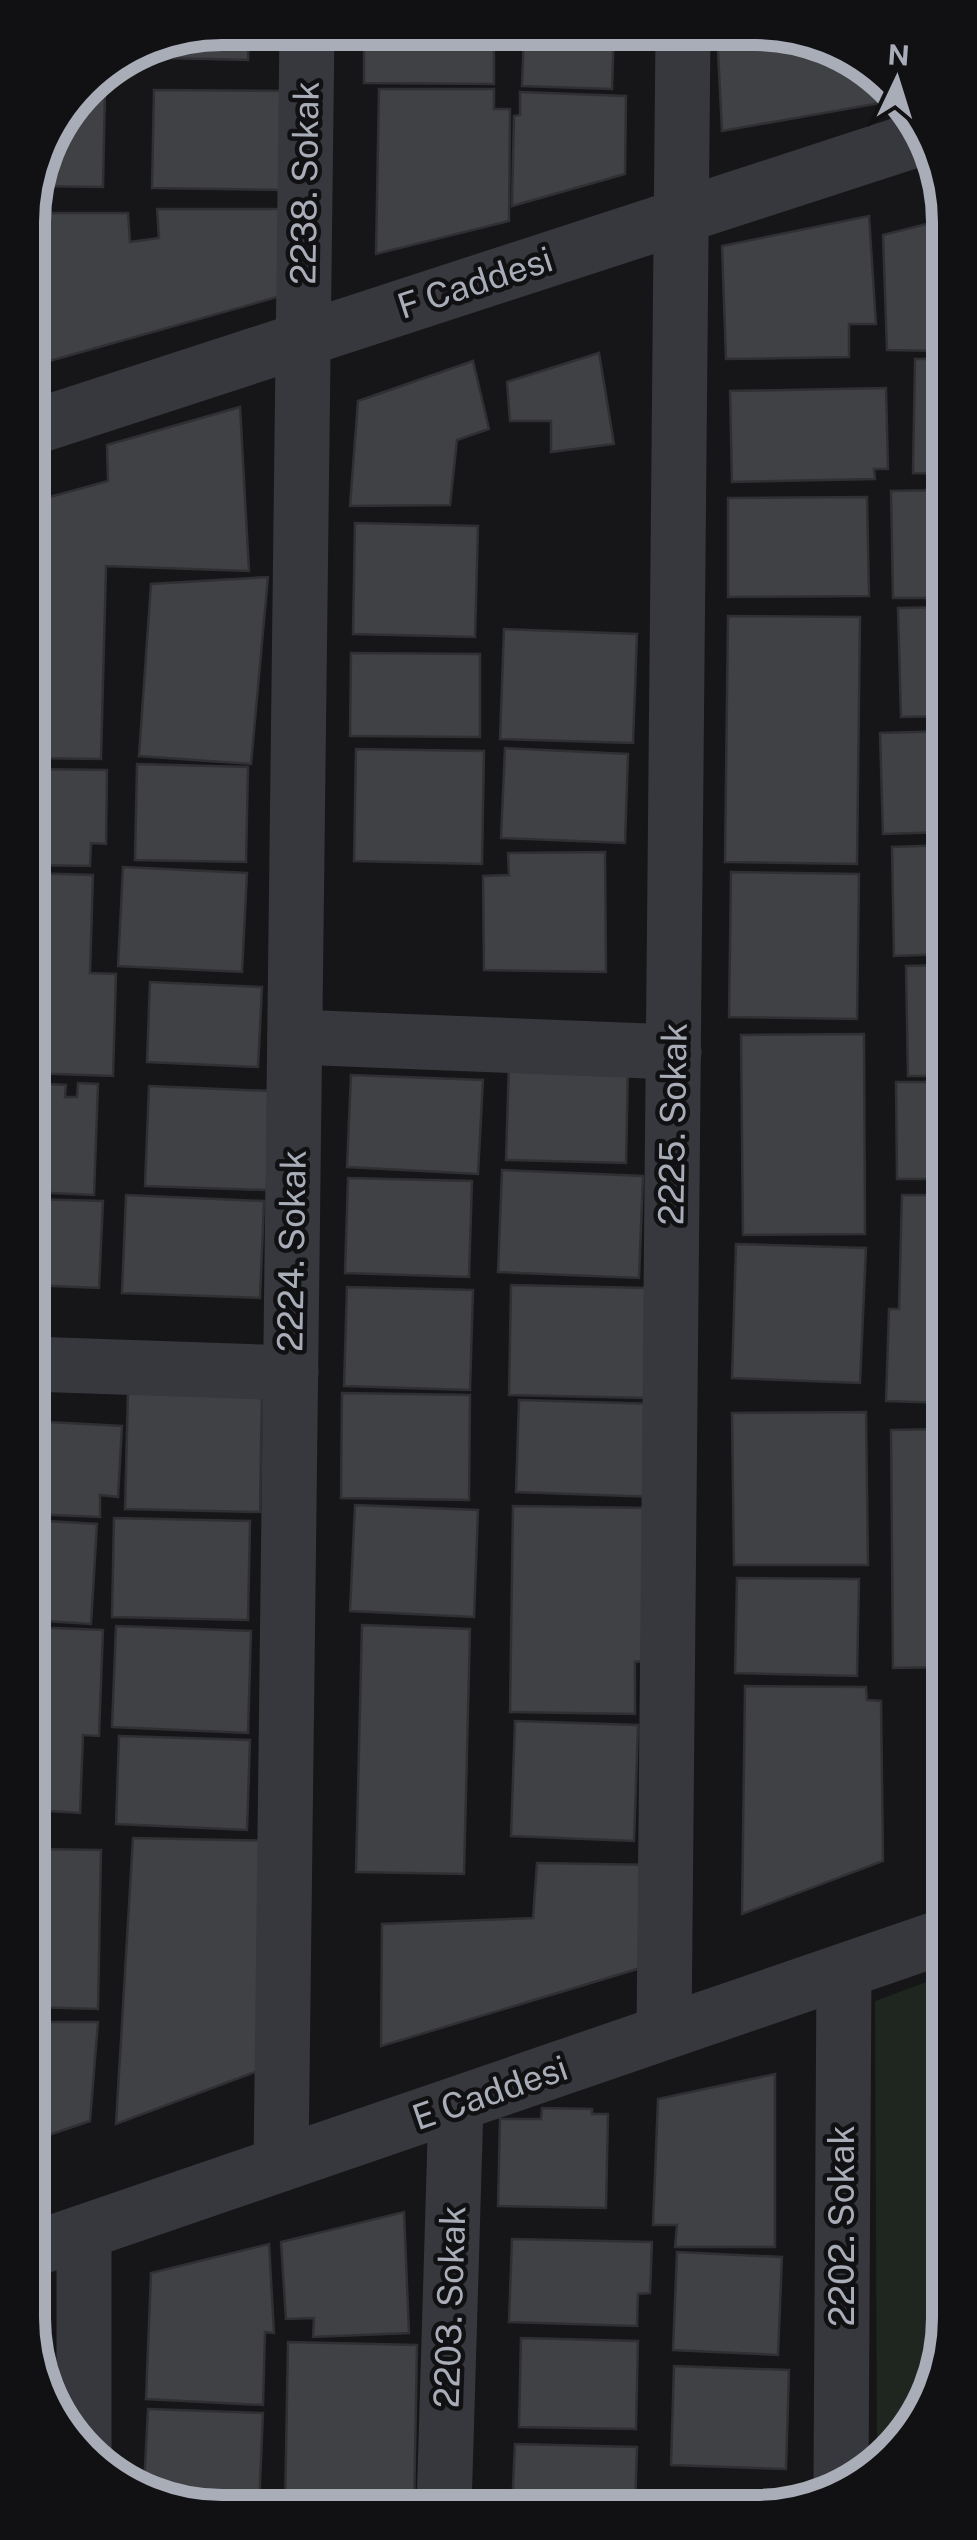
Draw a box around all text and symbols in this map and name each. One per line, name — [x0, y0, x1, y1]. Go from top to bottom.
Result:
north arrow — [847, 30, 947, 130]
text: N — [887, 37, 911, 72]
street label: 2238. Sokak — [282, 81, 327, 285]
street label: F Caddesi — [392, 238, 557, 327]
street label: 2225. Sokak — [650, 1022, 695, 1226]
street label: 2224. Sokak — [269, 1150, 314, 1352]
street label: E Caddesi — [407, 2047, 573, 2138]
street label: 2202. Sokak — [821, 2125, 862, 2327]
street label: 2203. Sokak — [425, 2205, 474, 2409]

